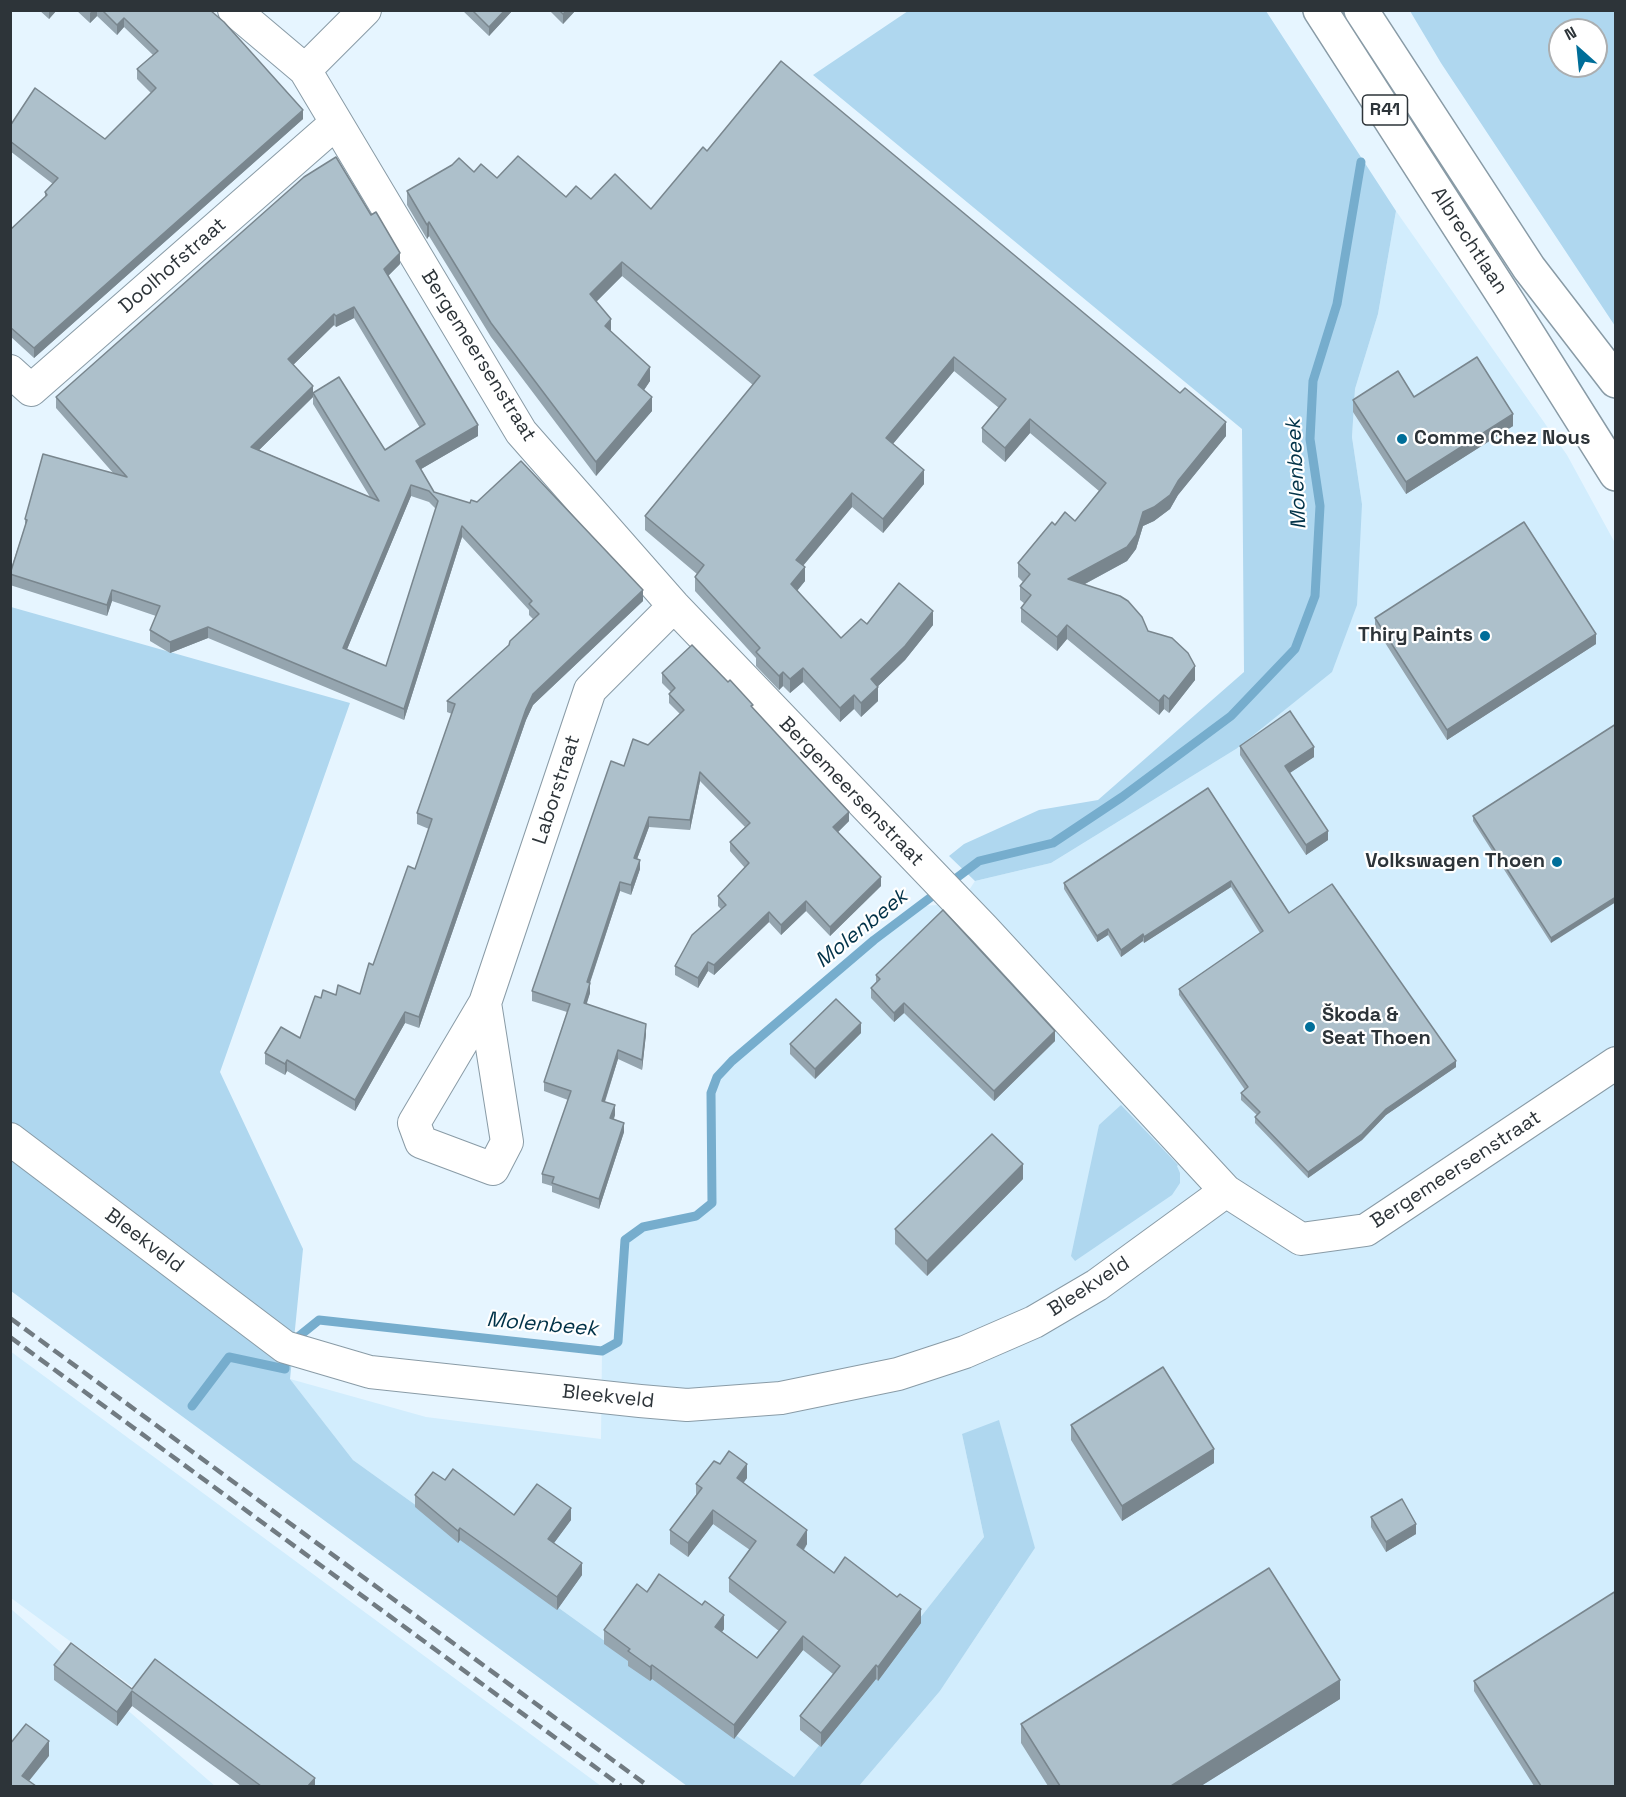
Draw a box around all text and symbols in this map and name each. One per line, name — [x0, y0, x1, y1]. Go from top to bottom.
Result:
north arrow — [1548, 18, 1608, 78]
text: N — [1561, 22, 1580, 45]
road number: R41 — [1362, 95, 1408, 125]
street label: Albrechtlaan — [1426, 183, 1512, 299]
street label: Doolhofstraat — [115, 213, 231, 319]
street label: Bergemeersenstraat — [415, 266, 541, 446]
water label: Molenbeek — [1282, 418, 1312, 530]
place label: Comme Chez Nous — [1414, 427, 1590, 451]
marker: Comme Chez Nous — [1395, 432, 1409, 446]
place label: Thiry Paints — [1358, 624, 1473, 648]
marker: Thiry Paints — [1478, 629, 1492, 643]
street label: Bergemeersenstraat — [774, 712, 928, 872]
street label: Laborstraat — [528, 732, 586, 848]
place label: Volkswagen Thoen — [1365, 850, 1545, 874]
marker: Volkswagen Thoen — [1550, 855, 1564, 869]
water label: Molenbeek — [811, 884, 913, 974]
place label: Škoda & Seat Thoen — [1322, 1004, 1431, 1051]
marker: Škoda & Seat Thoen — [1303, 1020, 1317, 1034]
street label: Bergemeersenstraat — [1366, 1106, 1546, 1234]
street label: Bleekveld — [100, 1204, 188, 1278]
street label: Bleekveld — [1044, 1252, 1134, 1322]
water label: Molenbeek — [485, 1308, 599, 1342]
street label: Bleekveld — [561, 1380, 655, 1414]

